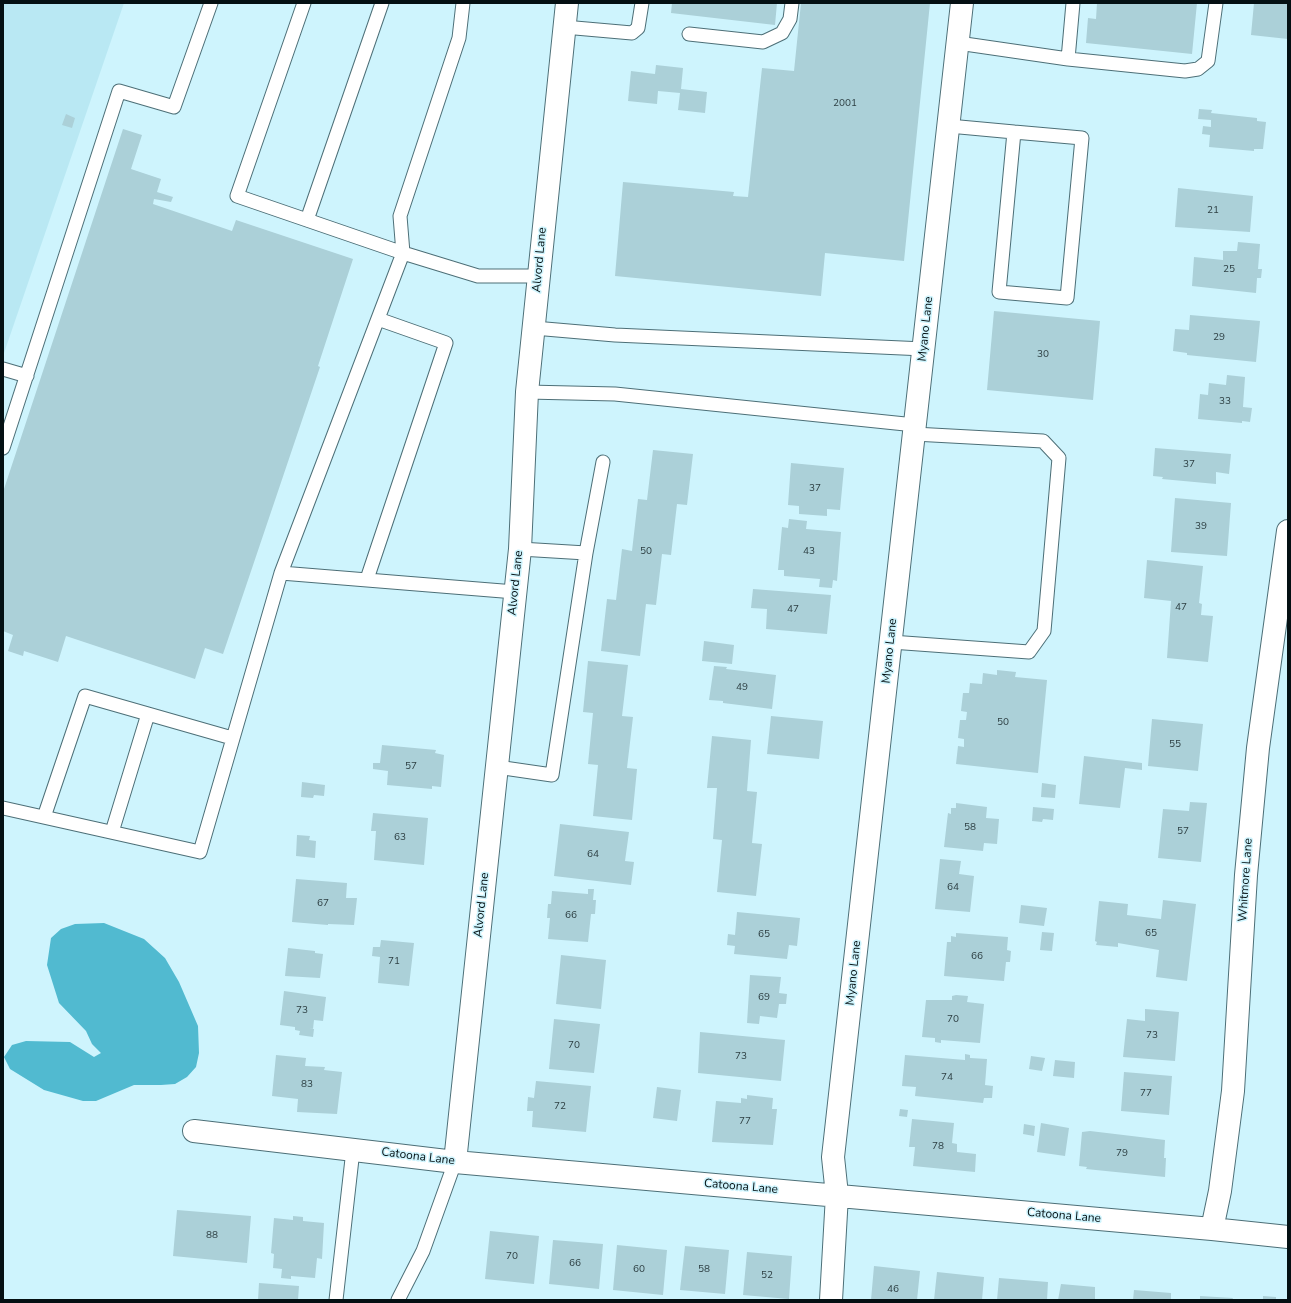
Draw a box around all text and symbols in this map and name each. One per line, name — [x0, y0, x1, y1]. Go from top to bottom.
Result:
house number: 2001 — [833, 98, 857, 110]
house number: 21 — [1207, 205, 1219, 217]
street label: Alvord Lane — [530, 227, 550, 293]
house number: 25 — [1223, 264, 1235, 276]
street label: Myano Lane — [915, 296, 937, 362]
house number: 29 — [1213, 332, 1225, 344]
house number: 30 — [1037, 349, 1049, 361]
house number: 33 — [1219, 396, 1231, 408]
house number: 37 — [1183, 459, 1195, 471]
house number: 37 — [809, 483, 821, 495]
house number: 39 — [1195, 521, 1207, 533]
house number: 50 — [640, 546, 652, 558]
house number: 43 — [803, 546, 815, 558]
street label: Alvord Lane — [505, 550, 527, 616]
house number: 47 — [1175, 602, 1187, 614]
house number: 47 — [787, 604, 799, 616]
street label: Myano Lane — [879, 618, 901, 684]
house number: 49 — [736, 682, 748, 694]
house number: 50 — [997, 717, 1009, 729]
house number: 55 — [1169, 739, 1181, 751]
house number: 57 — [405, 761, 417, 773]
house number: 58 — [964, 822, 976, 834]
house number: 57 — [1177, 826, 1189, 838]
house number: 63 — [394, 832, 406, 844]
street label: Whitmore Lane — [1236, 838, 1256, 922]
house number: 64 — [587, 849, 599, 861]
street label: Alvord Lane — [471, 872, 493, 938]
house number: 64 — [947, 882, 959, 894]
house number: 67 — [317, 898, 329, 910]
house number: 66 — [565, 910, 577, 922]
house number: 65 — [1145, 928, 1157, 940]
house number: 65 — [758, 929, 770, 941]
street label: Myano Lane — [843, 940, 865, 1006]
house number: 66 — [971, 951, 983, 963]
house number: 71 — [388, 956, 400, 968]
house number: 69 — [758, 992, 770, 1004]
house number: 73 — [296, 1005, 308, 1017]
house number: 70 — [947, 1014, 959, 1026]
house number: 73 — [1146, 1030, 1158, 1042]
house number: 70 — [568, 1040, 580, 1052]
house number: 73 — [735, 1051, 747, 1063]
house number: 74 — [941, 1072, 953, 1084]
house number: 83 — [301, 1079, 313, 1091]
house number: 77 — [1140, 1088, 1152, 1100]
house number: 72 — [554, 1101, 566, 1113]
house number: 77 — [739, 1116, 751, 1128]
house number: 78 — [932, 1141, 944, 1153]
street label: Catoona Lane — [380, 1145, 456, 1169]
house number: 79 — [1116, 1148, 1128, 1160]
street label: Catoona Lane — [703, 1177, 779, 1197]
street label: Catoona Lane — [1026, 1206, 1102, 1226]
house number: 88 — [206, 1230, 218, 1242]
house number: 70 — [506, 1251, 518, 1263]
house number: 66 — [569, 1258, 581, 1270]
house number: 60 — [633, 1264, 645, 1276]
house number: 58 — [698, 1264, 710, 1276]
house number: 52 — [761, 1270, 773, 1282]
house number: 46 — [887, 1284, 899, 1296]

